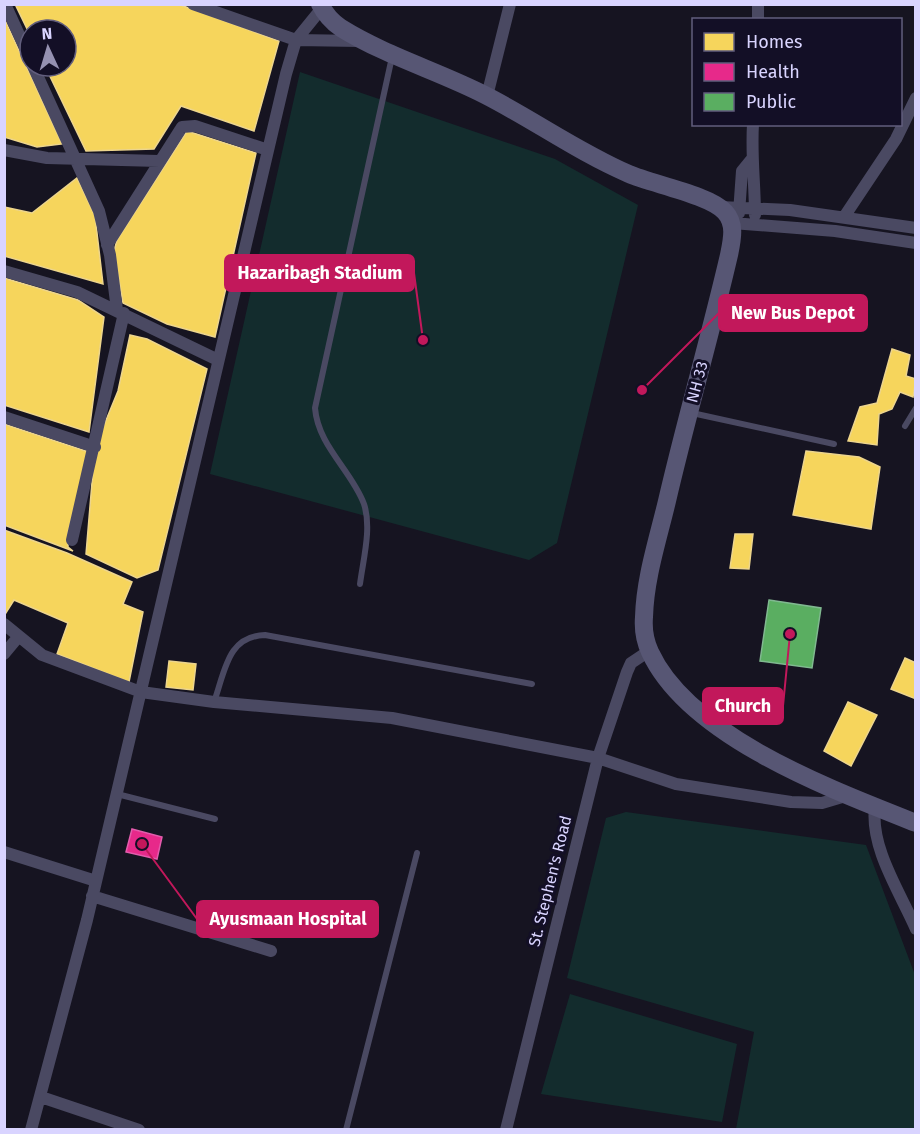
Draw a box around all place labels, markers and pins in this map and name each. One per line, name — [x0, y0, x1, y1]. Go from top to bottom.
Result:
callout: Hazaribagh Stadium — [225, 255, 414, 291]
callout: New Bus Depot — [719, 295, 867, 331]
callout: Church — [703, 688, 783, 724]
callout: Ayusmaan Hospital — [197, 901, 378, 937]

